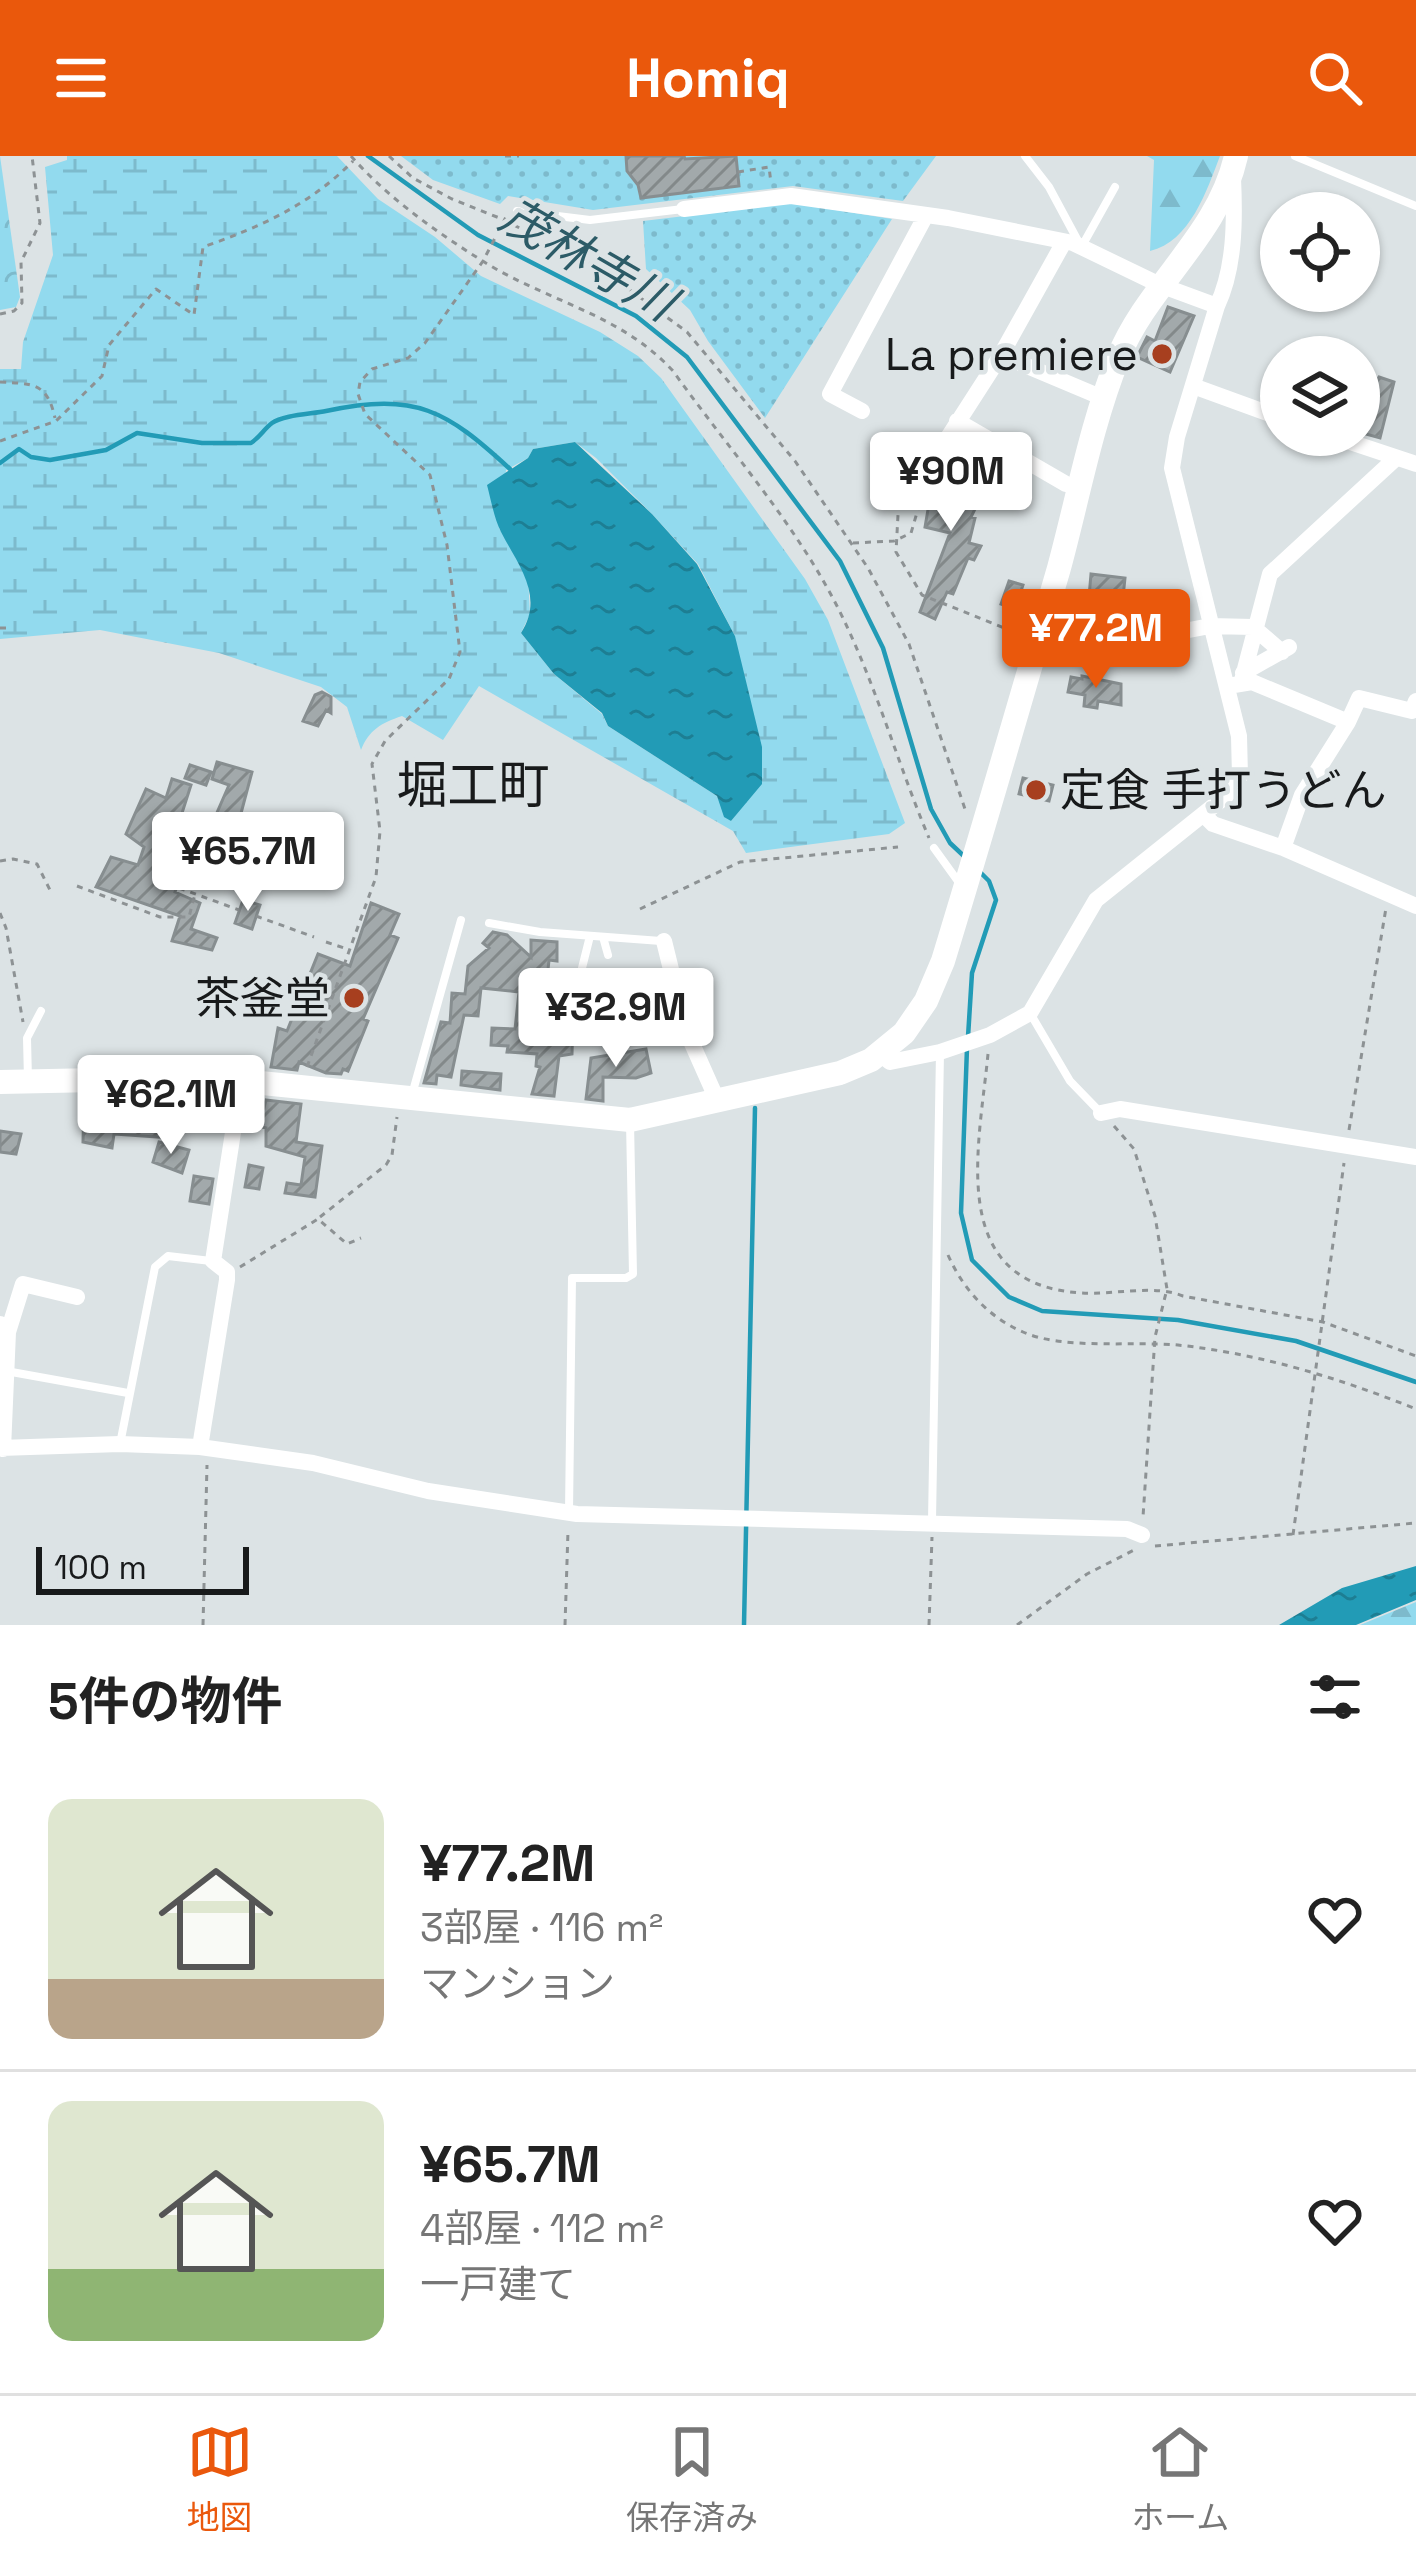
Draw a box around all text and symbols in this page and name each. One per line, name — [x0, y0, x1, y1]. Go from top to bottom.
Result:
text: Homiq — [626, 44, 790, 113]
icon: menu — [48, 45, 114, 111]
icon: search — [1302, 45, 1368, 111]
water label: 茂林寺川 — [489, 185, 690, 336]
map controls — [1260, 192, 1380, 456]
button: locate — [1260, 192, 1380, 312]
place label: La premiere — [885, 326, 1138, 383]
button: layers — [1260, 336, 1380, 456]
marker: La premiere — [1149, 341, 1175, 367]
pin: ¥90M — [880, 432, 1022, 534]
text: ¥90M — [897, 446, 1005, 495]
pin: ¥77.2M — [998, 589, 1194, 691]
text: ¥77.2M — [1029, 603, 1163, 652]
district label: 堀工町 — [396, 753, 550, 818]
place label: 定食 手打うどん — [1060, 762, 1387, 819]
marker: 定食 手打うどん — [1023, 777, 1049, 803]
pin: ¥65.7M — [150, 812, 346, 914]
text: ¥65.7M — [179, 826, 317, 875]
pin: ¥32.9M — [518, 968, 714, 1070]
place label: 茶釜堂 — [195, 970, 330, 1027]
text: ¥32.9M — [545, 982, 687, 1031]
marker: 茶釜堂 — [341, 985, 367, 1011]
pin: ¥62.1M — [73, 1055, 269, 1157]
text: ¥62.1M — [105, 1069, 237, 1118]
scale bar — [36, 1541, 249, 1594]
text: 100 m — [54, 1547, 147, 1589]
icon: filters — [1302, 1664, 1368, 1730]
text: 5件の物件 — [48, 1669, 283, 1734]
text: ¥77.2M — [420, 1831, 595, 1896]
icon: home — [144, 1847, 288, 1991]
icon: heart — [1302, 1886, 1368, 1952]
text: 3部屋 · 116 m² — [420, 1903, 663, 1952]
text: マンション — [420, 1959, 615, 2008]
text: ¥65.7M — [420, 2132, 600, 2197]
icon: home — [144, 2149, 288, 2293]
icon: heart — [1302, 2188, 1368, 2254]
text: 4部屋 · 112 m² — [420, 2204, 664, 2253]
text: 一戸建て — [420, 2260, 576, 2309]
tab: 地図 — [187, 2419, 253, 2539]
tab: 保存済み — [626, 2419, 758, 2539]
tab: ホーム — [1131, 2419, 1229, 2539]

